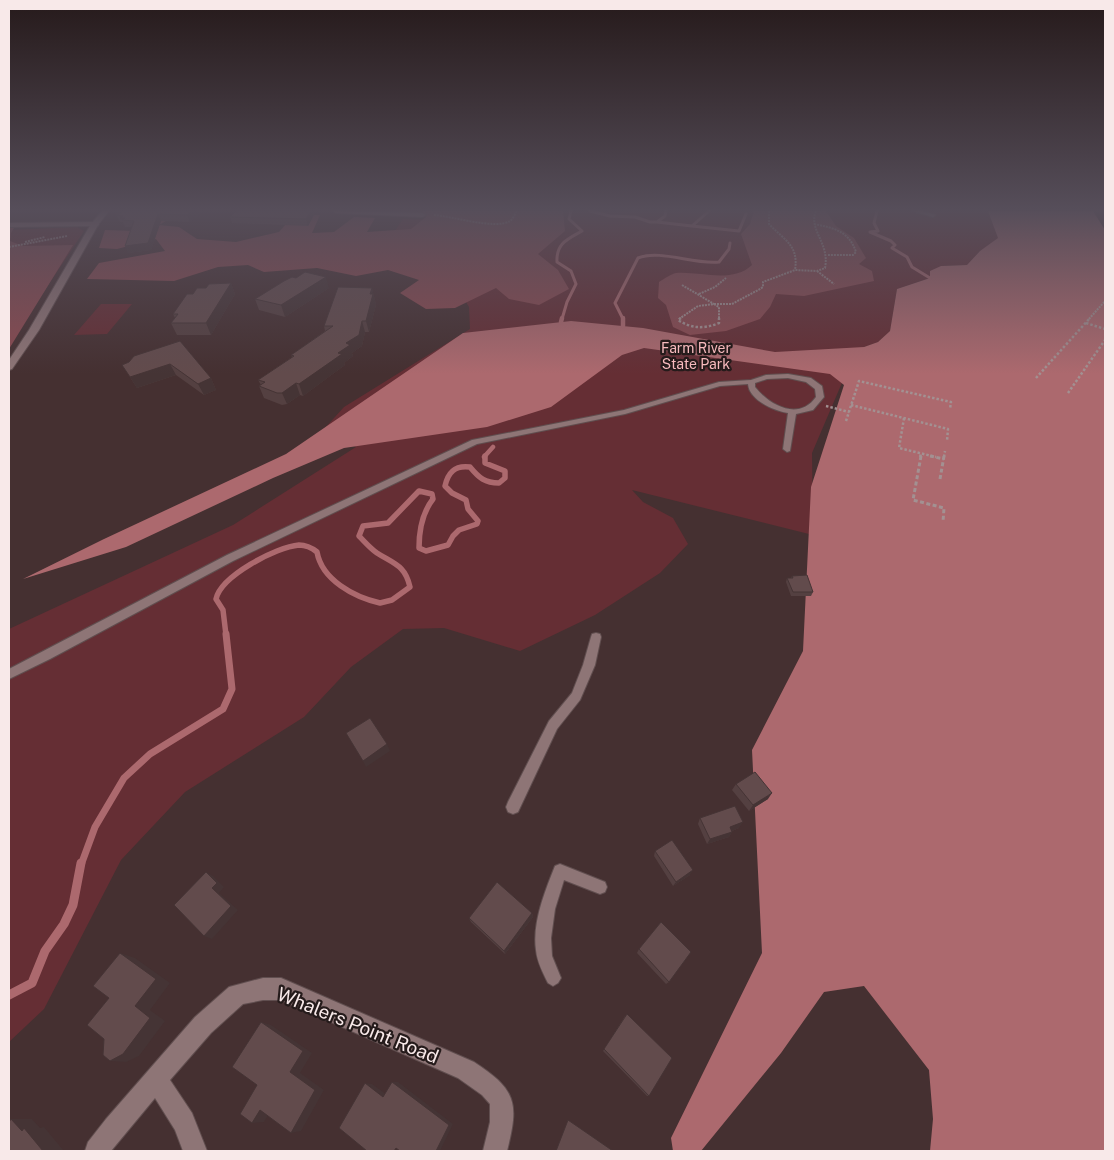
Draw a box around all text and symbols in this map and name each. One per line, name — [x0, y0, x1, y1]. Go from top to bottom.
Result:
park label: Farm River State Park — [661, 340, 731, 372]
street label: Whalers Point Road — [274, 983, 442, 1067]

